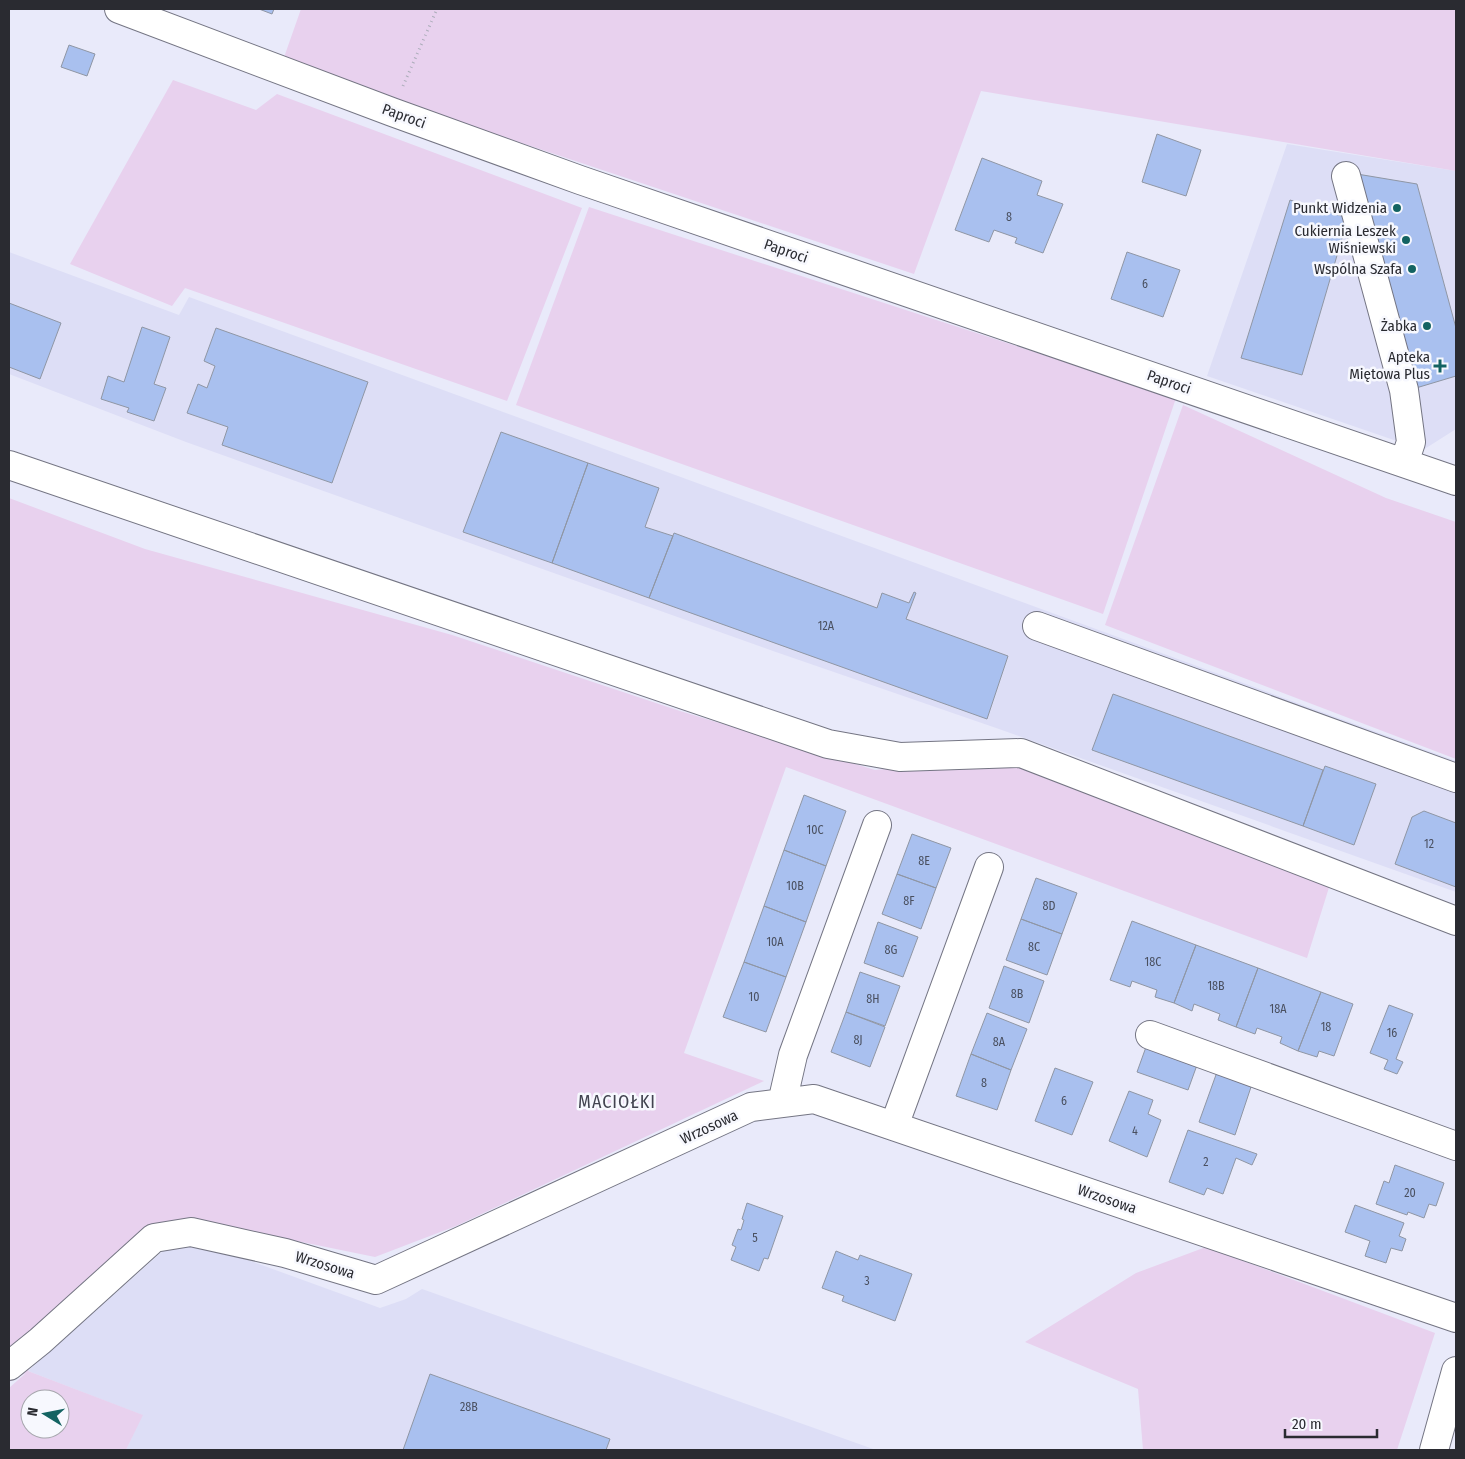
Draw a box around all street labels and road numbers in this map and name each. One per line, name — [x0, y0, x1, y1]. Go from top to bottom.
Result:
street label: Paproci — [380, 100, 428, 132]
street label: Paproci — [762, 235, 810, 267]
street label: Paproci — [1145, 366, 1193, 398]
street label: Wrzosowa — [677, 1106, 741, 1148]
street label: Wrzosowa — [1075, 1181, 1139, 1217]
street label: Wrzosowa — [293, 1247, 357, 1283]

